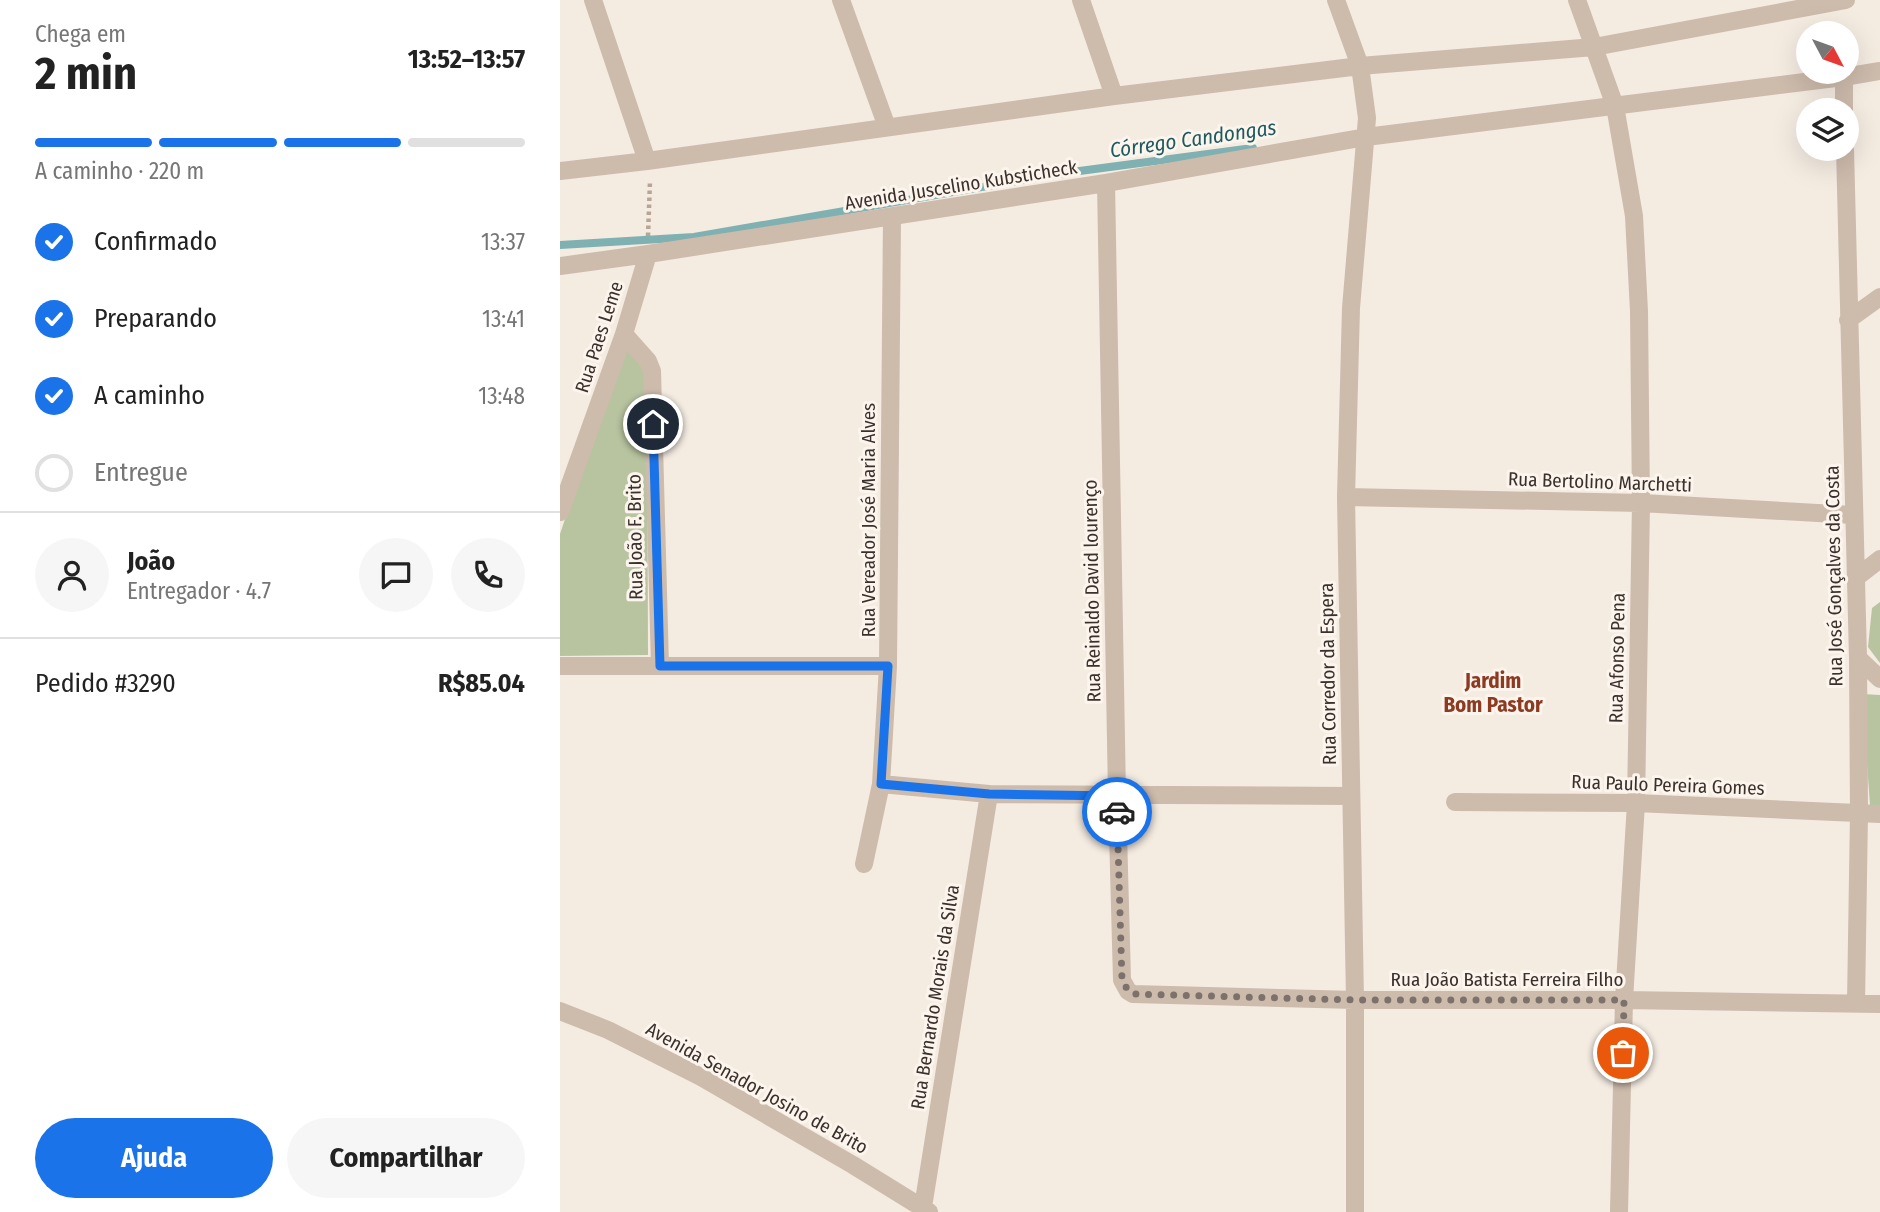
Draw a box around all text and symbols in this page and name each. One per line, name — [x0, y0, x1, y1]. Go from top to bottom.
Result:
text: Chega em — [35, 20, 126, 48]
north arrow — [1796, 21, 1858, 84]
map controls — [1796, 21, 1859, 161]
text: 13:52–13:57 — [408, 44, 525, 75]
text: 2 min — [35, 46, 137, 101]
button: layers — [1796, 98, 1859, 161]
water label: Córrego Candongas — [1108, 114, 1278, 164]
street label: Avenida Juscelino Kubsticheck — [843, 155, 1079, 215]
text: A caminho · 220 m — [35, 157, 204, 185]
icon: check — [35, 223, 73, 261]
text: Confirmado — [94, 226, 217, 257]
text: 13:37 — [481, 228, 525, 256]
street label: Rua Paes Leme — [570, 278, 628, 396]
icon: check — [35, 300, 73, 338]
text: Preparando — [94, 303, 217, 334]
text: 13:41 — [482, 305, 525, 333]
icon: check — [35, 377, 73, 415]
text: A caminho — [94, 380, 205, 411]
text: 13:48 — [478, 382, 525, 410]
pin — [623, 394, 683, 454]
street label: Rua Vereador José Maria Alves — [857, 403, 880, 637]
icon: home — [634, 405, 672, 443]
text: Entregue — [94, 457, 188, 488]
street label: Rua José Gonçalves da Costa — [1821, 465, 1847, 687]
street label: Rua Bertolino Marchetti — [1507, 467, 1693, 497]
street label: Rua João F. Brito — [622, 474, 648, 600]
street label: Rua Reinaldo David lourenço — [1079, 479, 1105, 703]
button: person — [35, 538, 109, 612]
button: chat — [359, 538, 433, 612]
button: phone — [451, 538, 525, 612]
text: João — [127, 546, 175, 577]
text: Entregador · 4.7 — [127, 577, 271, 605]
street label: Rua Corredor da Espera — [1315, 583, 1341, 765]
street label: Rua Afonso Pena — [1604, 593, 1630, 723]
text: Pedido #3290 — [35, 668, 176, 699]
text: R$85.04 — [438, 668, 525, 699]
district label: Jardim Bom Pastor — [1443, 668, 1543, 718]
street label: Rua Paulo Pereira Gomes — [1571, 770, 1765, 800]
courier — [1082, 777, 1152, 847]
icon: car — [1098, 793, 1136, 831]
street label: Rua Bernardo Morais da Silva — [906, 883, 964, 1111]
street label: Rua João Batista Ferreira Filho — [1391, 968, 1623, 991]
street label: Avenida Senador Josino de Brito — [642, 1017, 872, 1159]
pin — [1593, 1023, 1653, 1083]
icon: bag — [1604, 1034, 1642, 1072]
button: Ajuda — [35, 1118, 273, 1198]
button: Compartilhar — [287, 1118, 525, 1198]

